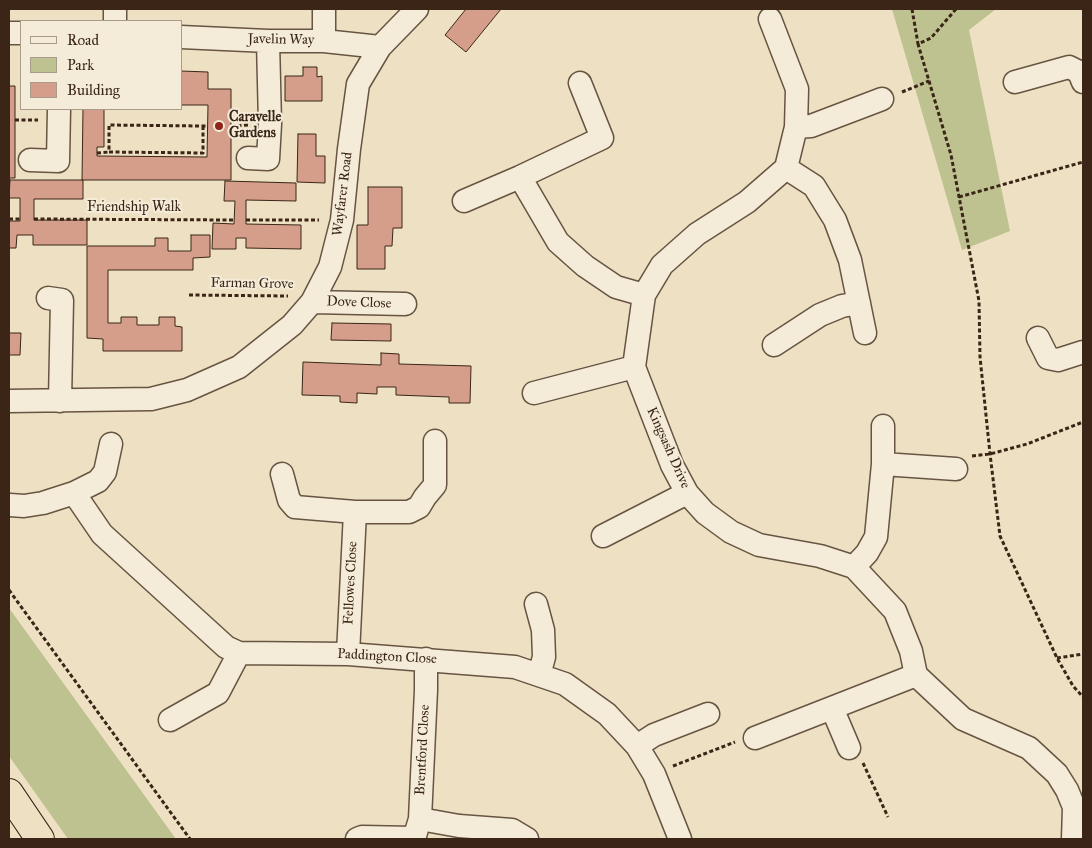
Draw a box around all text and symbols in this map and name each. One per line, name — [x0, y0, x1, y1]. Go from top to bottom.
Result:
legend — [20, 20, 182, 110]
text: Road — [67, 31, 99, 49]
street label: Javelin Way — [248, 31, 314, 49]
text: Park — [67, 56, 94, 74]
text: Building — [67, 81, 120, 99]
place label: Caravelle Gardens — [229, 110, 281, 142]
marker: Caravelle Gardens — [213, 120, 225, 132]
street label: Wayfarer Road — [330, 151, 356, 237]
street label: Friendship Walk — [87, 200, 181, 216]
street label: Farman Grove — [210, 275, 294, 293]
street label: Dove Close — [326, 293, 392, 313]
street label: Kingsash Drive — [643, 405, 693, 491]
street label: Fellowes Close — [340, 541, 362, 625]
street label: Paddington Close — [337, 646, 437, 668]
street label: Brentford Close — [412, 704, 434, 796]

